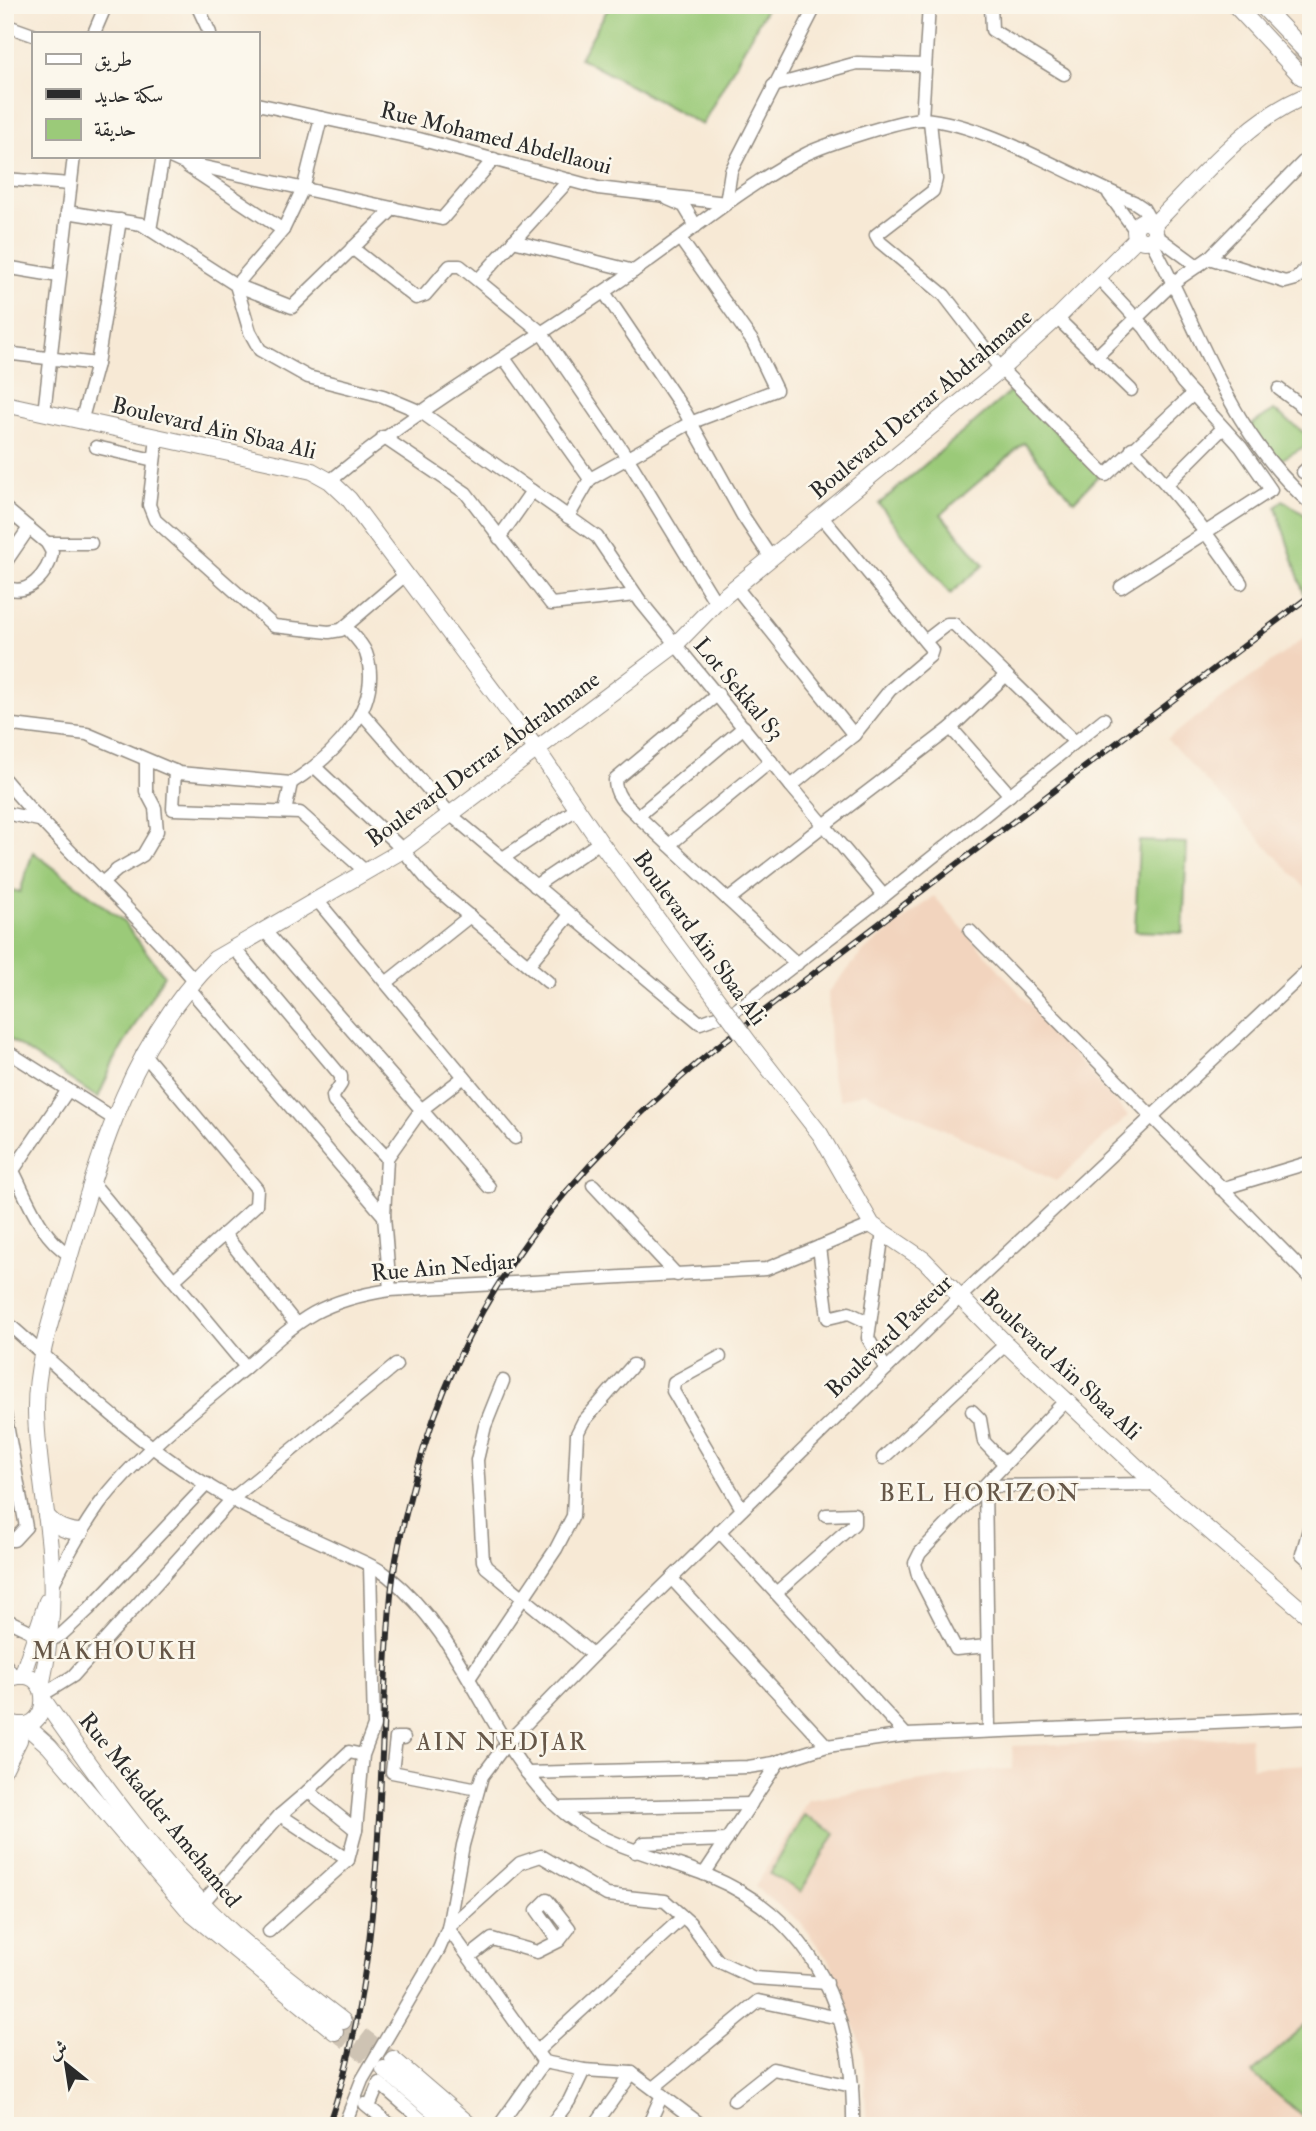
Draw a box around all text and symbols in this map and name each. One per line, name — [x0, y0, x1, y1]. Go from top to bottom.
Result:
legend — [32, 32, 259, 158]
text: طريق — [94, 46, 132, 73]
text: سكة حديد — [94, 82, 163, 109]
street label: Rue Mohamed Abdellaoui — [377, 95, 615, 181]
text: حديقة — [94, 116, 137, 143]
street label: Boulevard Derrar Abdrahmane — [804, 302, 1039, 506]
street label: Boulevard Aïn Sbaa Ali — [109, 390, 319, 466]
street label: Lot Sekkal S3 — [687, 631, 791, 747]
street label: Boulevard Derrar Abdrahmane — [361, 664, 606, 854]
street label: Boulevard Aïn Sbaa Ali — [627, 845, 773, 1031]
street label: Rue Ain Nedjar — [370, 1246, 517, 1288]
street label: Boulevard Pasteur — [820, 1268, 959, 1404]
street label: Boulevard Aïn Sbaa Ali — [975, 1282, 1147, 1446]
district label: BEL HORIZON — [879, 1478, 1081, 1509]
district label: MAKHOUKH — [32, 1636, 198, 1667]
street label: Rue Mekadder Amehamed — [73, 1707, 247, 1913]
district label: AIN NEDJAR — [415, 1727, 588, 1758]
north arrow — [32, 2030, 102, 2100]
text: ش — [44, 2035, 72, 2065]

